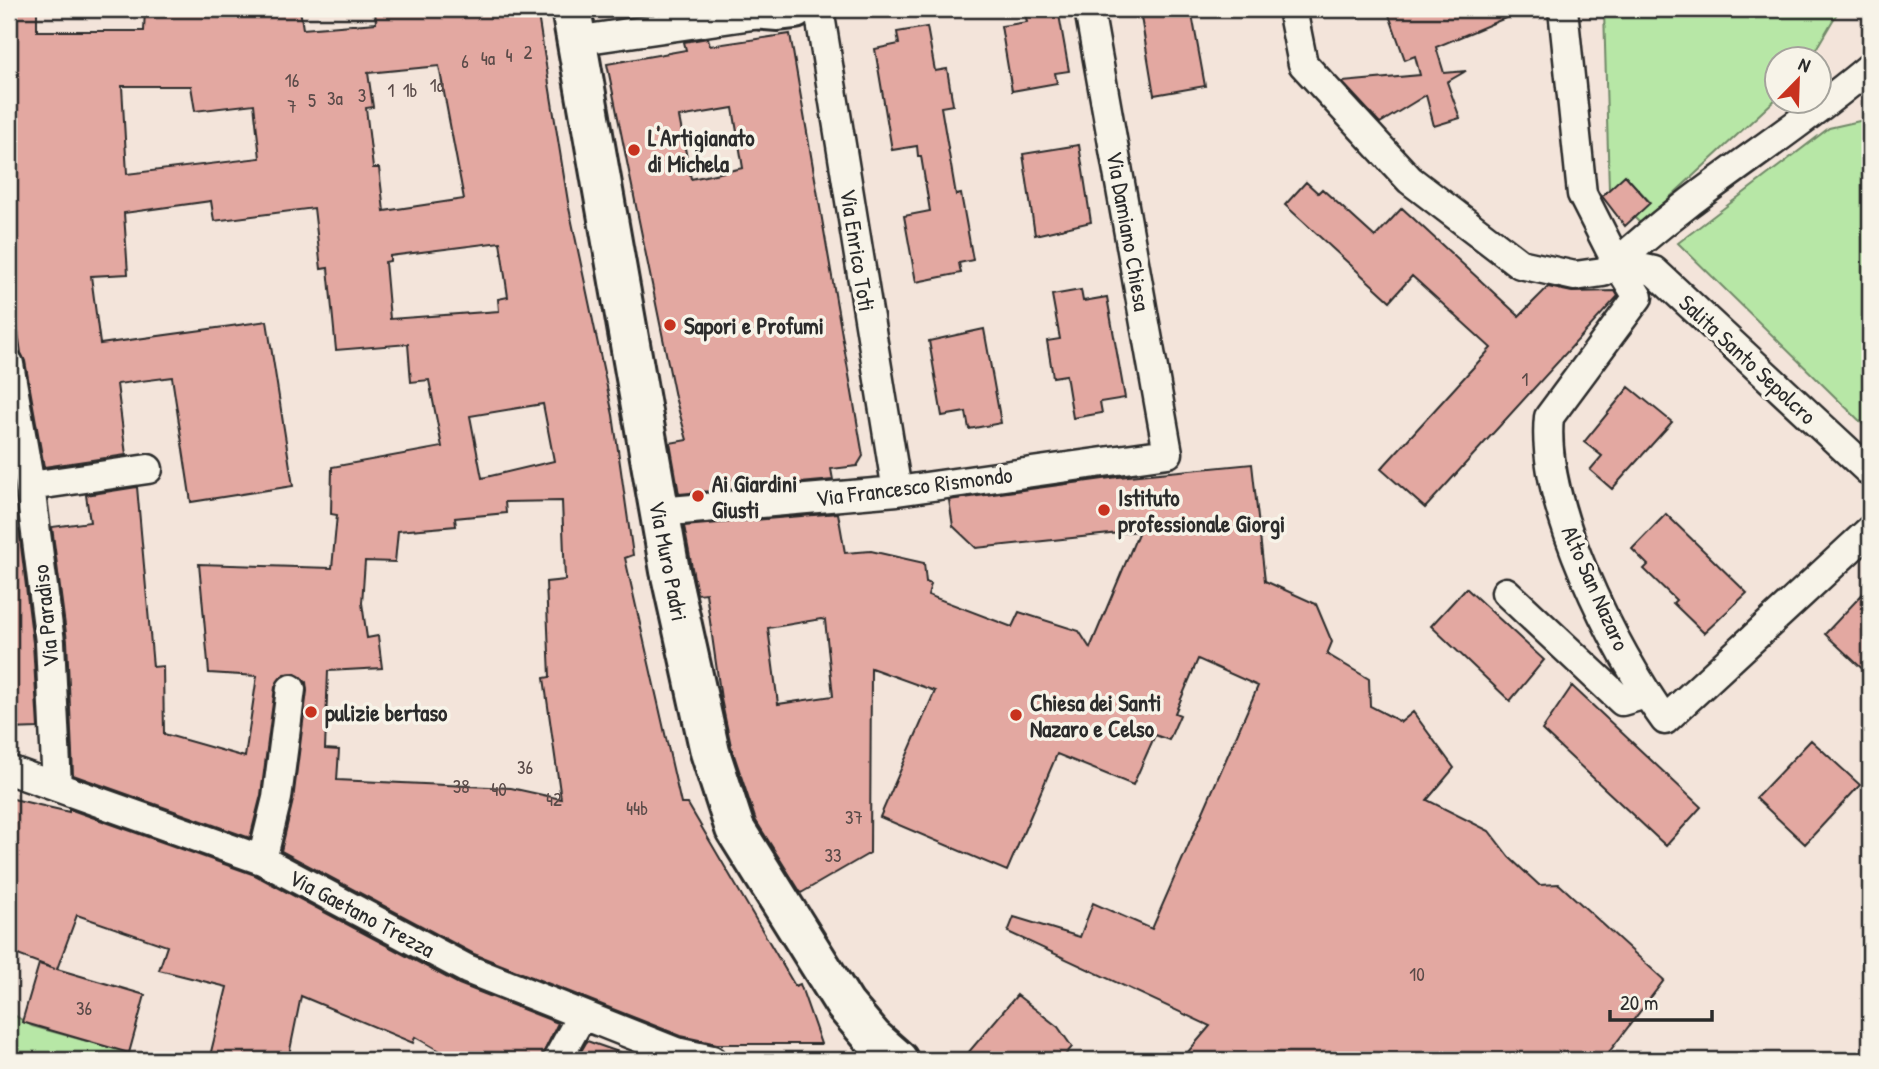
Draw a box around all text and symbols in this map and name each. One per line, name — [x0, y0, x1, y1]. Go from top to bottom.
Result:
house number: 2 — [524, 39, 533, 65]
house number: 4 — [505, 42, 513, 68]
house number: 4a — [481, 45, 496, 71]
north arrow — [1764, 46, 1834, 116]
house number: 6 — [461, 48, 469, 74]
text: N — [1795, 50, 1814, 78]
house number: 16 — [285, 67, 299, 93]
house number: 1a — [430, 72, 445, 98]
house number: 1 — [388, 77, 395, 103]
house number: 1b — [403, 77, 418, 103]
house number: 3 — [358, 82, 366, 108]
house number: 3a — [327, 85, 344, 111]
house number: 5 — [308, 87, 316, 113]
house number: 7 — [287, 93, 297, 119]
place label: L'Artigianato di Michela — [648, 122, 755, 179]
marker: L'Artigianato di Michela — [626, 142, 642, 158]
street label: Via Damiano Chiesa — [1100, 149, 1158, 313]
street label: Via Enrico Toti — [833, 187, 883, 313]
street label: Salita Santo Sepolcro — [1673, 287, 1823, 431]
place label: Sapori e Profumi — [684, 310, 824, 342]
marker: Sapori e Profumi — [662, 317, 678, 333]
house number: 1 — [1522, 366, 1529, 392]
street label: Via Francesco Rismondo — [814, 459, 1014, 513]
place label: Ai Giardini Giusti — [712, 468, 797, 525]
place label: Istituto professionale Giorgi — [1118, 482, 1285, 540]
marker: Ai Giardini Giusti — [690, 488, 706, 504]
street label: Via Muro Padri — [642, 498, 696, 624]
marker: Istituto professionale Giorgi — [1096, 502, 1112, 518]
street label: Alto San Nazaro — [1555, 521, 1637, 655]
street label: Via Paradiso — [24, 563, 66, 669]
place label: Chiesa dei Santi Nazaro e Celso — [1030, 687, 1161, 744]
place label: pulizie bertaso — [325, 697, 448, 729]
marker: pulizie bertaso — [303, 704, 319, 720]
marker: Chiesa dei Santi Nazaro e Celso — [1008, 707, 1024, 723]
house number: 36 — [517, 754, 533, 780]
house number: 38 — [453, 773, 469, 799]
house number: 40 — [491, 776, 507, 802]
house number: 42 — [546, 786, 562, 812]
house number: 44b — [626, 795, 648, 821]
house number: 37 — [845, 804, 863, 830]
house number: 33 — [824, 842, 842, 868]
street label: Via Gaetano Trezza — [284, 862, 440, 964]
house number: 10 — [1409, 961, 1425, 987]
scale bar — [1610, 978, 1711, 1022]
text: 20 m — [1620, 988, 1658, 1017]
house number: 36 — [76, 995, 92, 1021]

